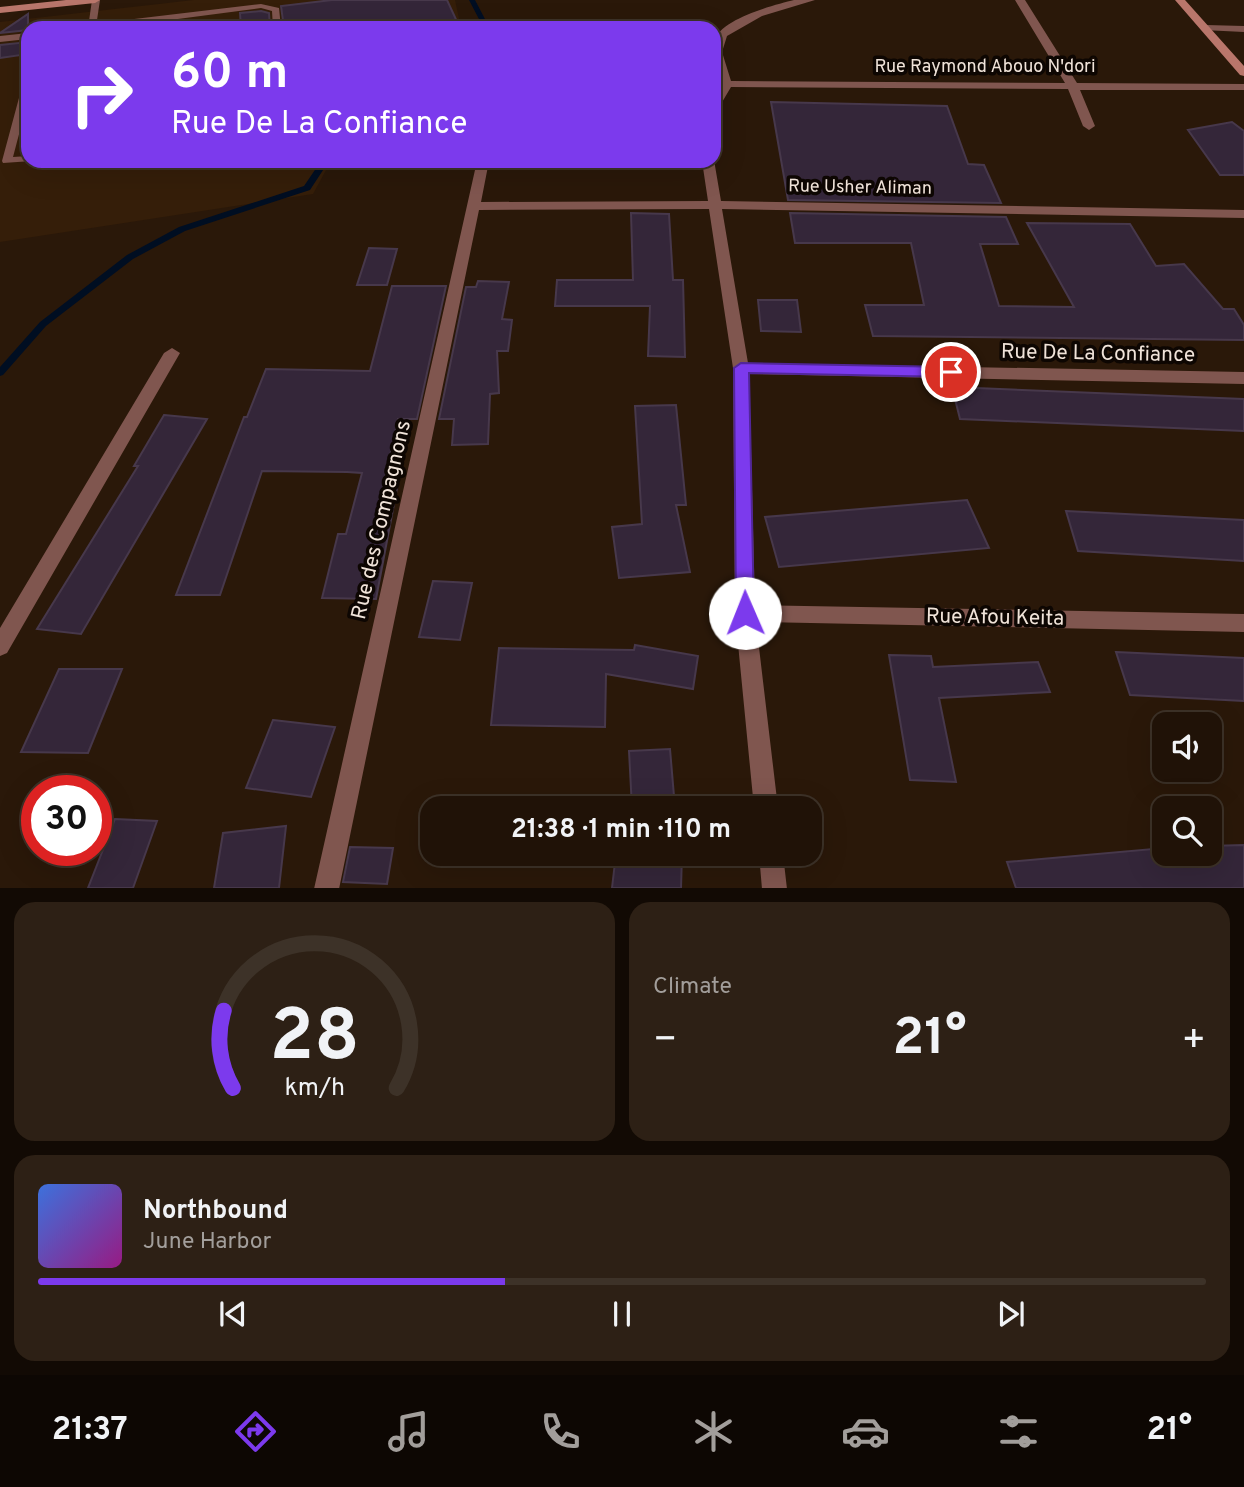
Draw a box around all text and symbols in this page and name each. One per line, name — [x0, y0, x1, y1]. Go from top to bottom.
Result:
text: 60 m — [171, 44, 289, 106]
icon: right — [56, 49, 147, 140]
street label: Rue Raymond Abouo N'dori — [874, 56, 1096, 79]
text: Rue De La Confiance — [171, 105, 467, 145]
street label: Rue Usher Aliman — [788, 175, 932, 201]
street label: Rue De La Confiance — [1001, 339, 1195, 369]
pin — [921, 342, 981, 402]
icon: arrive — [932, 353, 970, 391]
street label: Rue des Compagnons — [346, 418, 418, 622]
position arrow — [708, 576, 782, 650]
street label: Rue Afou Keita — [926, 603, 1064, 633]
map controls — [1152, 712, 1222, 866]
button: sound — [1152, 712, 1222, 782]
speed limit sign: 30 — [21, 775, 112, 866]
button: search — [1152, 796, 1222, 866]
text: 21:38 · 1 min · 110 m — [511, 814, 731, 847]
text: Climate — [653, 973, 732, 1002]
text: 28 — [269, 994, 360, 1086]
text: 21° — [892, 1007, 967, 1073]
text: − — [653, 1017, 678, 1066]
text: + — [1181, 1017, 1206, 1066]
text: km/h — [284, 1072, 345, 1104]
text: Northbound — [143, 1195, 288, 1228]
text: June Harbor — [143, 1228, 271, 1257]
icon: previous — [214, 1295, 252, 1333]
icon: pause — [603, 1295, 641, 1333]
icon: next — [992, 1295, 1030, 1333]
icon: directions — [231, 1407, 280, 1456]
icon: music — [384, 1407, 433, 1456]
icon: phone — [536, 1407, 585, 1456]
icon: climate — [689, 1407, 738, 1456]
icon: car — [841, 1407, 890, 1456]
icon: filters — [994, 1407, 1043, 1456]
text: 21:37 — [52, 1411, 128, 1451]
text: 21° — [1146, 1411, 1192, 1451]

